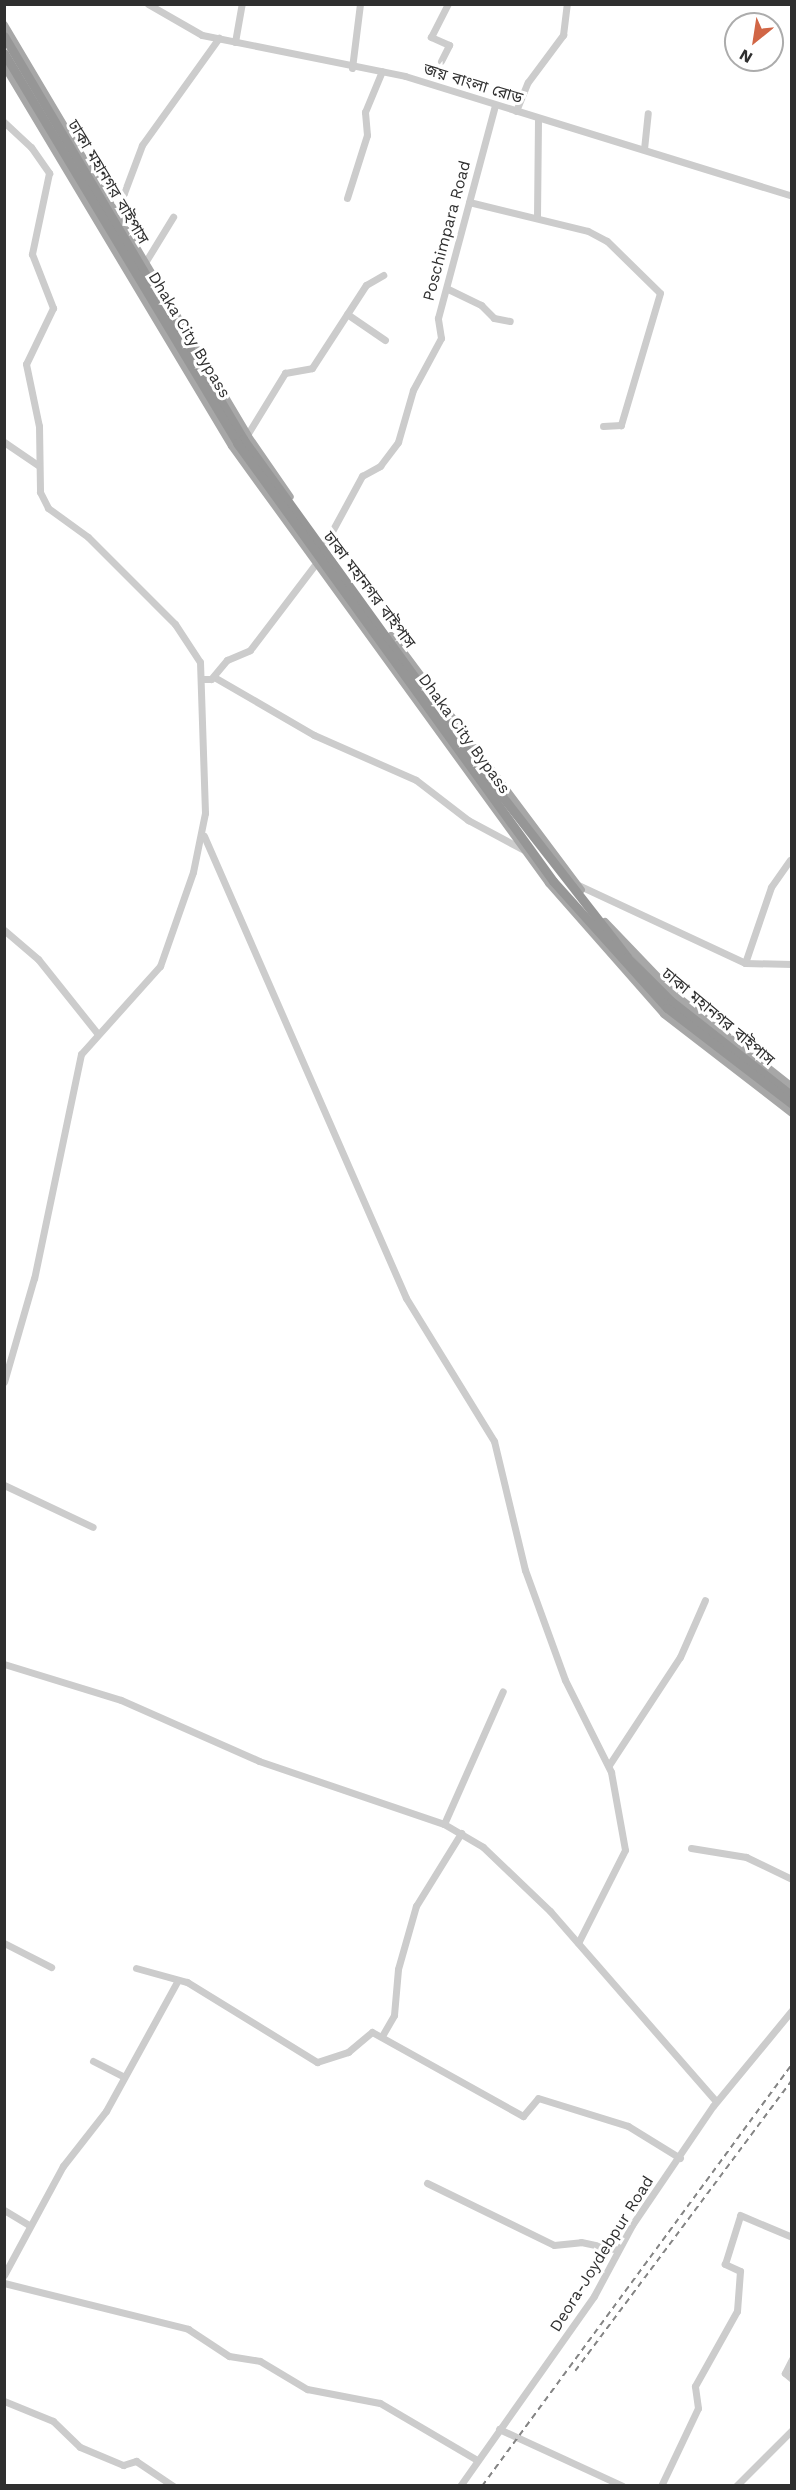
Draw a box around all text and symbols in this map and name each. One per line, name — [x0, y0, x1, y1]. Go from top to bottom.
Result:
north arrow — [724, 12, 784, 72]
text: N — [736, 45, 756, 67]
street label: জয় বাংলা রোড — [421, 60, 525, 108]
street label: ঢাকা মহানগর বাইপাস — [63, 117, 153, 247]
street label: Poschimpara Road — [419, 158, 475, 304]
street label: Dhaka City Bypass — [144, 268, 234, 402]
street label: ঢাকা মহানগর বাইপাস — [319, 528, 419, 652]
street label: Dhaka City Bypass — [414, 670, 514, 798]
street label: ঢাকা মহানগর বাইপাস — [658, 964, 778, 1070]
street label: Deora-Joydebpur Road — [546, 2172, 658, 2336]

